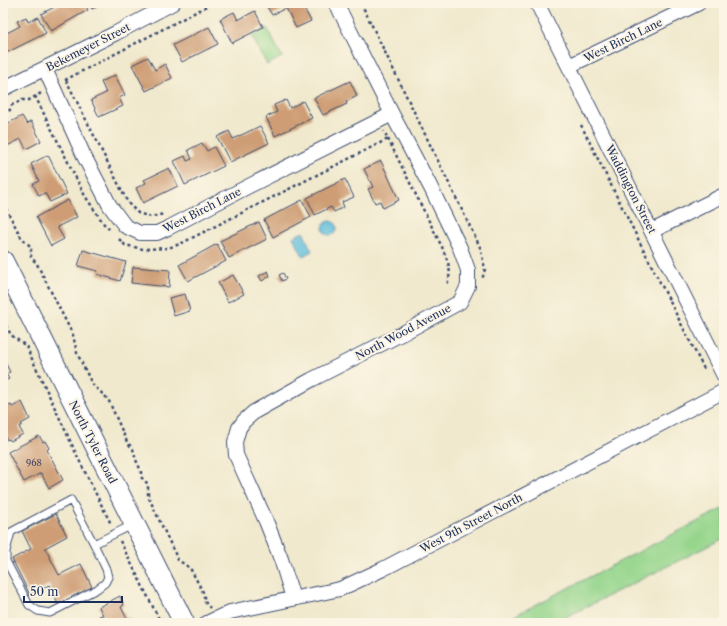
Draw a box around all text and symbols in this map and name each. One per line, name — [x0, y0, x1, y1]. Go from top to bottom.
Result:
street label: West Birch Lane — [580, 15, 665, 66]
street label: Bekemeyer Street — [44, 20, 133, 74]
street label: Waddington Street — [602, 141, 660, 236]
street label: West Birch Lane — [160, 184, 243, 236]
street label: North Wood Avenue — [353, 301, 453, 363]
street label: North Tyler Road — [66, 398, 120, 486]
house number: 968 — [26, 457, 42, 468]
street label: West 9th Street North — [416, 490, 525, 556]
scale bar — [24, 578, 122, 604]
text: 50 m — [30, 584, 59, 599]

